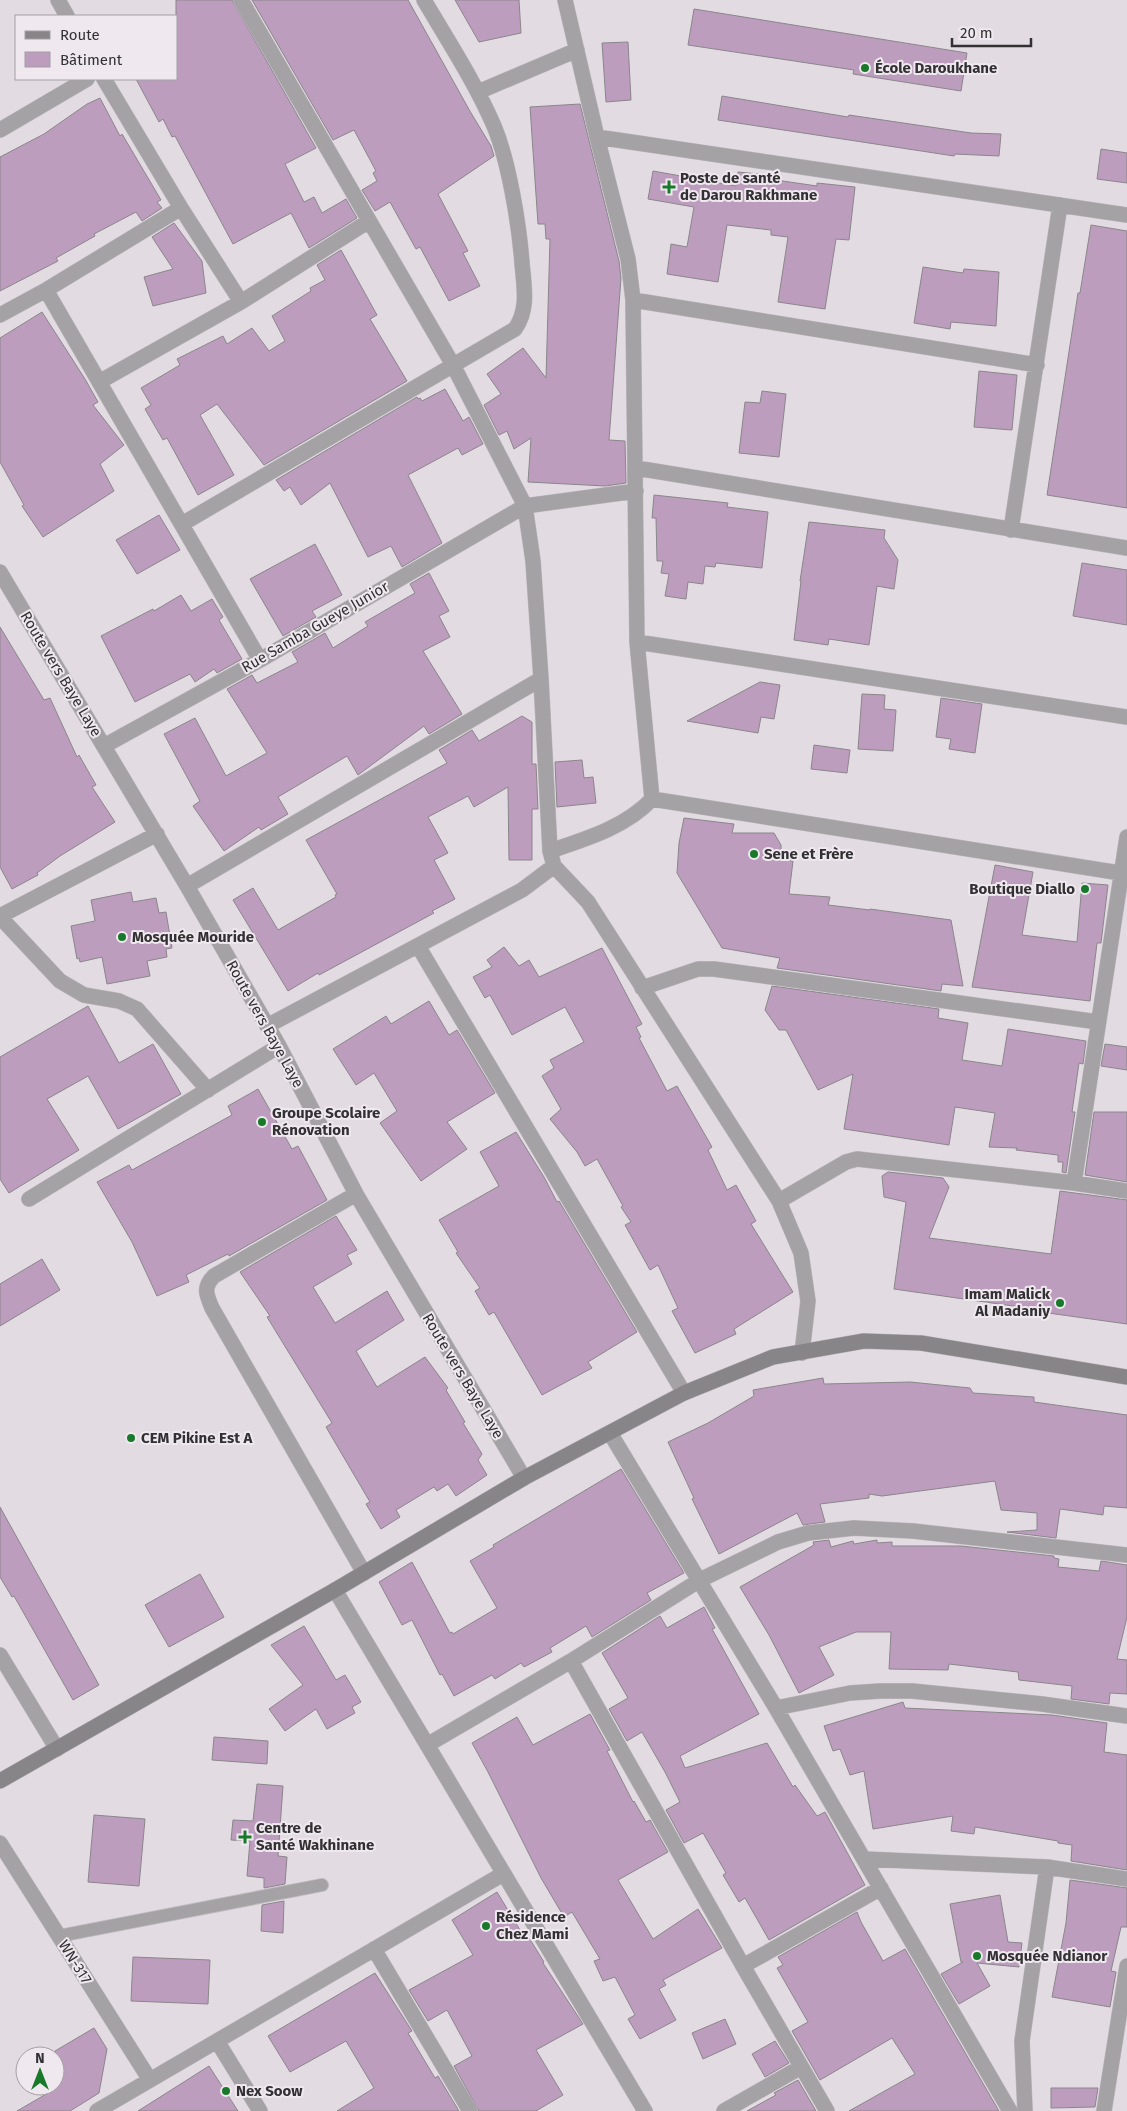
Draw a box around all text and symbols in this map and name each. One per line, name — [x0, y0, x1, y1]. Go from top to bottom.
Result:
legend — [15, 15, 178, 80]
scale bar — [952, 15, 1031, 47]
text: 20 m — [960, 24, 993, 42]
text: Route — [60, 26, 100, 44]
text: Bâtiment — [60, 51, 123, 69]
place label: École Daroukhane — [875, 59, 997, 77]
marker: École Daroukhane — [859, 62, 871, 74]
place label: Poste de santé de Darou Rakhmane — [680, 169, 817, 204]
marker: Poste de santé de Darou Rakhmane — [662, 180, 676, 194]
street label: Rue Samba Gueye Junior — [238, 577, 392, 676]
street label: Route vers Baye Laye — [16, 608, 106, 740]
place label: Sene et Frère — [764, 845, 853, 863]
marker: Sene et Frère — [748, 848, 760, 860]
place label: Boutique Diallo — [969, 880, 1075, 898]
marker: Boutique Diallo — [1079, 883, 1091, 895]
place label: Mosquée Mouride — [132, 928, 254, 946]
marker: Mosquée Mouride — [116, 931, 128, 943]
street label: Route vers Baye Laye — [222, 957, 308, 1091]
place label: Groupe Scolaire Rénovation — [272, 1104, 380, 1139]
marker: Groupe Scolaire Rénovation — [256, 1116, 268, 1128]
place label: Imam Malick Al Madaniy — [964, 1285, 1051, 1320]
marker: Imam Malick Al Madaniy — [1054, 1297, 1066, 1309]
street label: Route vers Baye Laye — [418, 1310, 508, 1442]
place label: CEM Pikine Est A — [141, 1429, 253, 1447]
marker: CEM Pikine Est A — [125, 1432, 137, 1444]
place label: Centre de Santé Wakhinane — [256, 1819, 374, 1854]
marker: Centre de Santé Wakhinane — [238, 1830, 252, 1844]
place label: Résidence Chez Mami — [496, 1908, 569, 1943]
marker: Résidence Chez Mami — [480, 1920, 492, 1932]
street label: WN-317 — [55, 1937, 96, 1987]
place label: Mosquée Ndianor — [987, 1947, 1108, 1965]
marker: Mosquée Ndianor — [971, 1950, 983, 1962]
north arrow — [15, 2046, 65, 2096]
text: N — [35, 2050, 45, 2067]
place label: Nex Soow — [236, 2082, 303, 2100]
marker: Nex Soow — [220, 2085, 232, 2097]

